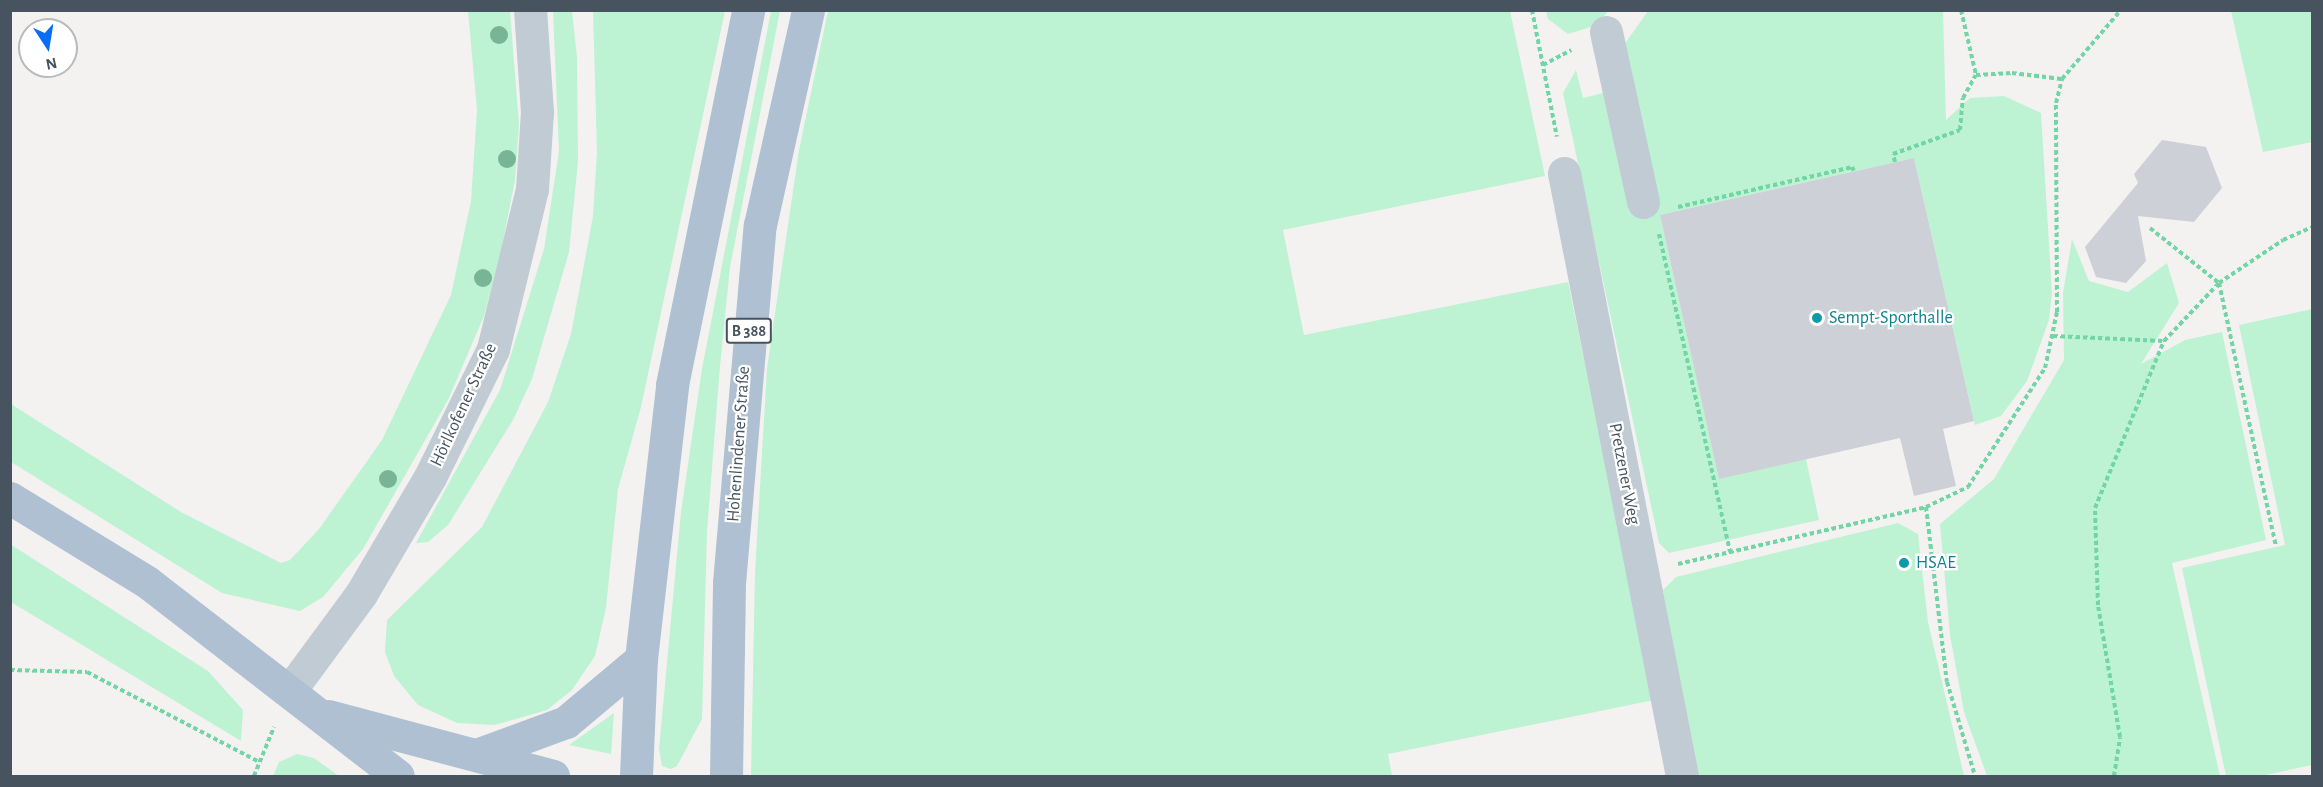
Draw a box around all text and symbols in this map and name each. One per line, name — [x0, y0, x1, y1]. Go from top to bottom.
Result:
north arrow — [18, 18, 78, 78]
text: N — [44, 55, 58, 73]
place label: Sempt-Sporthalle — [1829, 307, 1953, 329]
marker: Sempt-Sporthalle — [1810, 311, 1824, 325]
road number: B 388 — [725, 318, 773, 344]
street label: Hörlkofener Straße — [426, 340, 502, 470]
street label: Hohenlindener Straße — [723, 365, 755, 523]
street label: Pretzener Weg — [1604, 421, 1644, 527]
place label: HSAE — [1916, 552, 1956, 574]
marker: HSAE — [1897, 556, 1911, 570]

